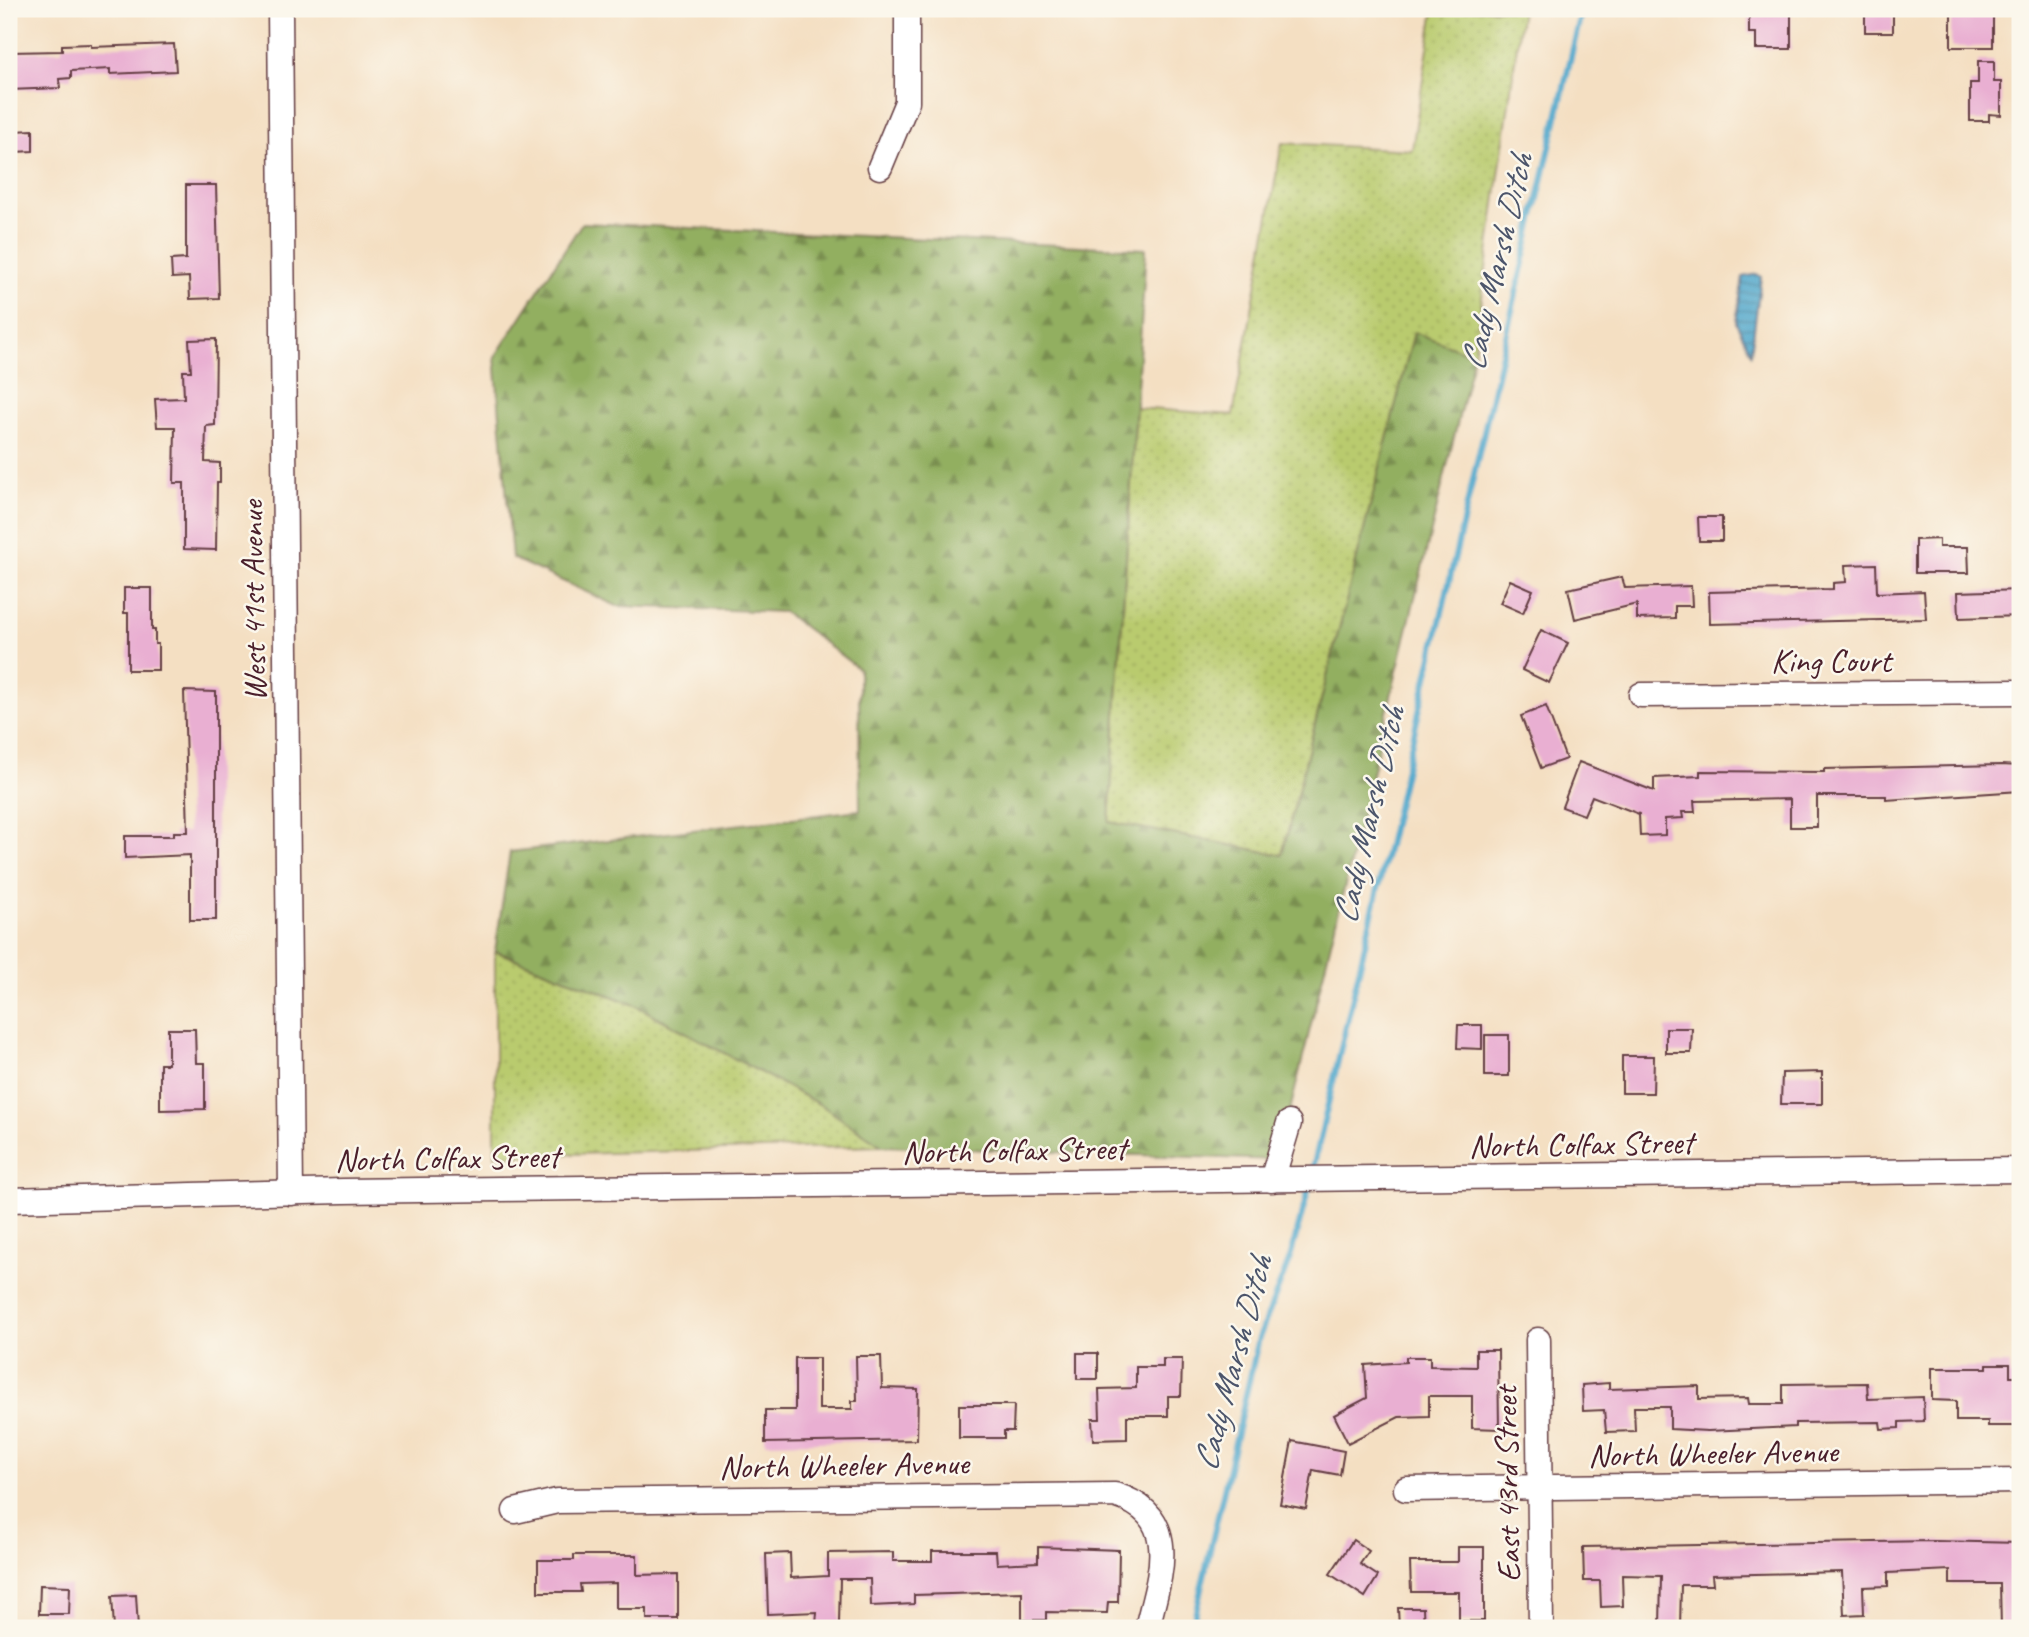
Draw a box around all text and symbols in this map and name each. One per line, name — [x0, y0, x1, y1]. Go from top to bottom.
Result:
water label: Cady Marsh Ditch — [1450, 146, 1544, 375]
street label: West 41st Avenue — [230, 498, 276, 702]
street label: King Court — [1771, 640, 1894, 682]
water label: Cady Marsh Ditch — [1322, 699, 1416, 928]
street label: North Colfax Street — [1468, 1121, 1698, 1167]
street label: North Colfax Street — [901, 1127, 1131, 1173]
street label: North Colfax Street — [334, 1135, 564, 1181]
water label: Cady Marsh Ditch — [1182, 1248, 1284, 1476]
street label: East 43rd Street — [1484, 1383, 1530, 1582]
street label: North Wheeler Avenue — [1588, 1430, 1840, 1476]
street label: North Wheeler Avenue — [719, 1442, 971, 1488]

